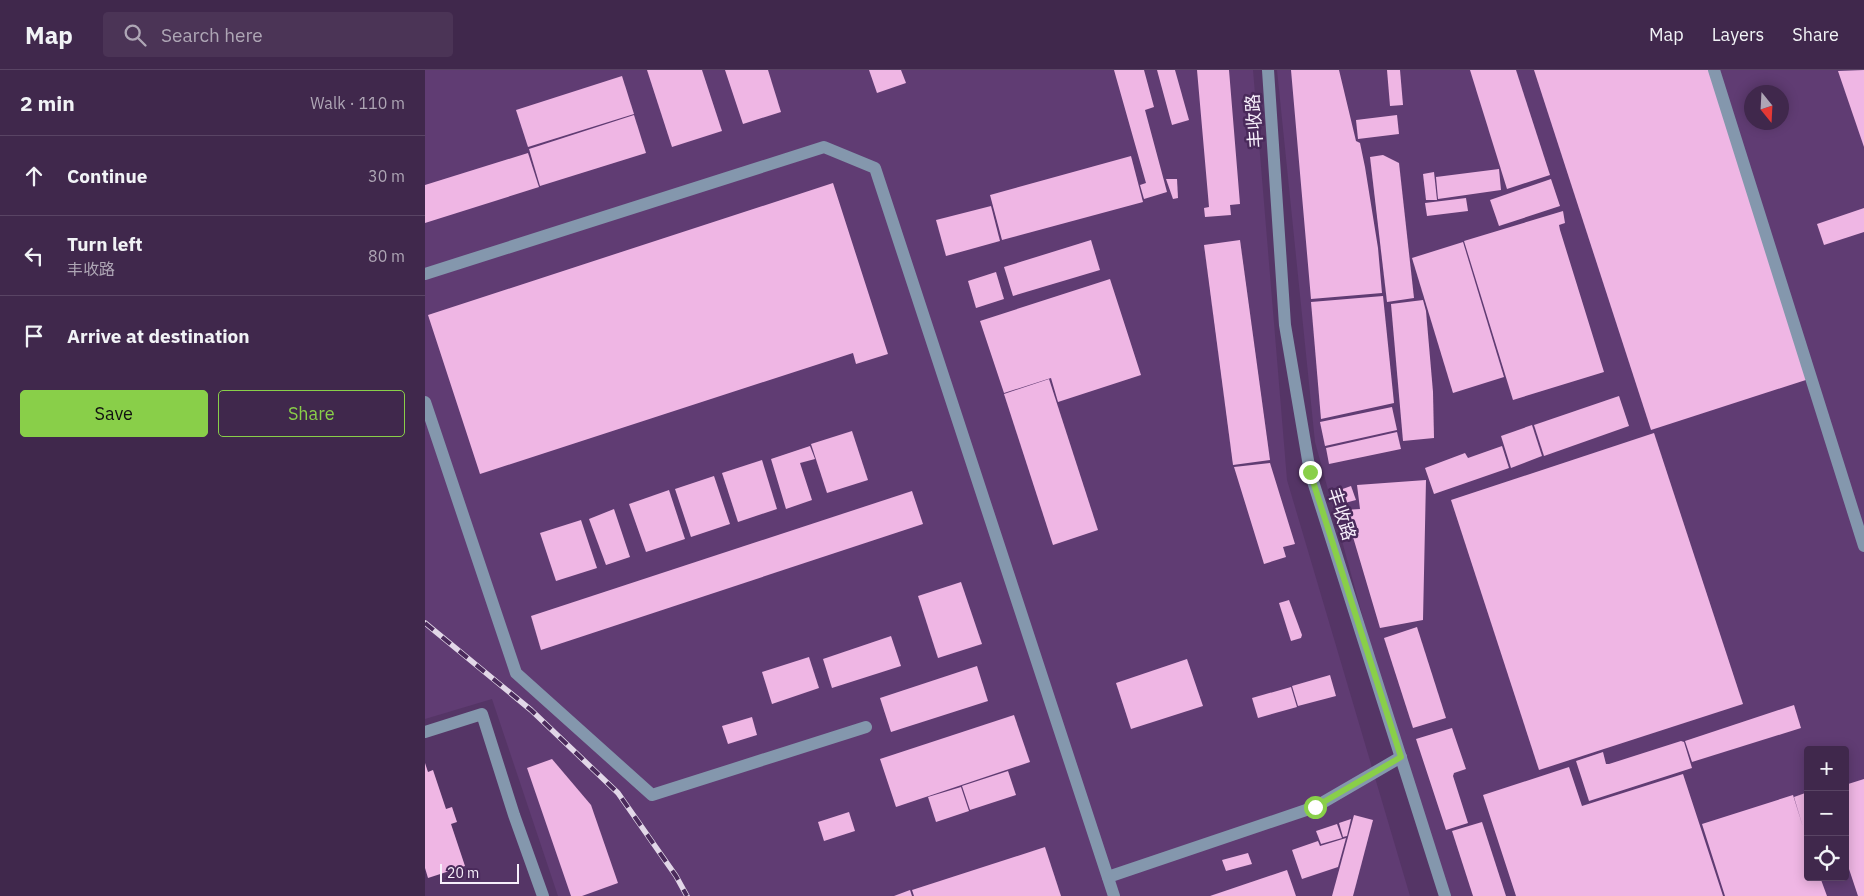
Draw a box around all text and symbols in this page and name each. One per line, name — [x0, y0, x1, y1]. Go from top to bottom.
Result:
search box — [103, 12, 453, 57]
text: Map — [25, 19, 73, 51]
icon: search — [121, 21, 149, 49]
text: Search here — [161, 23, 263, 47]
text: Map — [1649, 23, 1684, 46]
text: Layers — [1712, 23, 1764, 46]
text: Share — [1792, 23, 1839, 46]
north arrow — [1744, 85, 1789, 130]
text: 2 min — [20, 89, 75, 117]
text: Walk · 110 m — [310, 93, 405, 113]
street label: 丰收路 — [1241, 93, 1267, 149]
icon: ahead — [20, 162, 48, 190]
text: Continue — [67, 164, 147, 188]
text: 30 m — [368, 166, 405, 186]
text: Turn left — [67, 232, 143, 256]
icon: left — [20, 242, 48, 270]
text: 80 m — [368, 246, 405, 266]
text: 丰收路 — [67, 259, 115, 279]
icon: arrive — [20, 322, 48, 350]
text: Arrive at destination — [67, 324, 250, 348]
button: Save — [20, 390, 208, 437]
button: Share — [218, 390, 405, 437]
route end — [1299, 461, 1322, 484]
street label: 丰收路 — [1323, 485, 1361, 543]
map controls — [1804, 746, 1849, 881]
button: + — [1804, 746, 1849, 791]
button: − — [1804, 791, 1849, 836]
route start — [1304, 796, 1327, 819]
button: locate — [1804, 836, 1849, 881]
scale bar — [440, 861, 519, 884]
text: 20 m — [447, 864, 479, 882]

